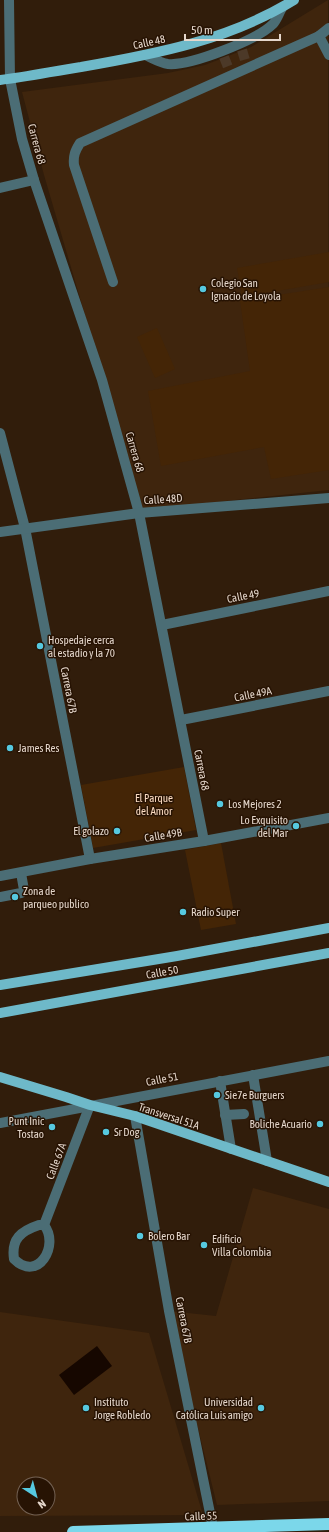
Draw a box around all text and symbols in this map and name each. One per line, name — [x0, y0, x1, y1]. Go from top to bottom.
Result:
scale bar — [185, 16, 280, 42]
text: 50 m — [191, 23, 213, 37]
street label: Calle 48 — [132, 33, 166, 51]
street label: Carrera 68 — [26, 122, 48, 166]
place label: Colegio San Ignacio de Loyola — [211, 277, 281, 302]
marker: Colegio San Ignacio de Loyola — [198, 284, 208, 294]
street label: Carrera 68 — [124, 430, 146, 474]
street label: Calle 48D — [143, 492, 183, 506]
street label: Calle 49 — [226, 587, 260, 605]
place label: Hospedaje cerca al estadio y la 70 — [48, 634, 115, 659]
marker: Hospedaje cerca al estadio y la 70 — [35, 641, 45, 651]
street label: Carrera 67B — [59, 666, 79, 715]
street label: Calle 49A — [233, 684, 273, 704]
place label: James Res — [18, 742, 59, 754]
marker: James Res — [5, 743, 15, 753]
street label: Carrera 68 — [192, 748, 212, 792]
park label: El Parque del Amor — [135, 792, 173, 817]
place label: Los Mejores 2 — [228, 798, 282, 810]
marker: Los Mejores 2 — [215, 799, 225, 809]
place label: Lo Exquisito del Mar — [240, 814, 289, 839]
marker: Lo Exquisito del Mar — [291, 821, 301, 831]
place label: El golazo — [73, 825, 109, 837]
marker: El golazo — [112, 826, 122, 836]
street label: Calle 49B — [143, 826, 183, 844]
place label: Zona de parqueo publico — [23, 885, 89, 910]
marker: Zona de parqueo publico — [10, 892, 20, 902]
place label: Radio Super — [191, 906, 240, 918]
marker: Radio Super — [178, 907, 188, 917]
street label: Calle 50 — [145, 963, 179, 981]
street label: Calle 51 — [145, 1070, 179, 1088]
place label: Sie7e Burguers — [225, 1089, 285, 1101]
marker: Sie7e Burguers — [212, 1090, 222, 1100]
street label: Transversal 51A — [137, 1101, 202, 1132]
place label: Punt Inic Tostao — [9, 1115, 45, 1140]
place label: Boliche Acuario — [249, 1118, 312, 1130]
marker: Boliche Acuario — [315, 1119, 325, 1129]
marker: Punt Inic Tostao — [47, 1122, 57, 1132]
place label: Sr Dog — [114, 1126, 140, 1138]
marker: Sr Dog — [101, 1127, 111, 1137]
street label: Calle 67A — [44, 1141, 69, 1181]
place label: Bolero Bar — [148, 1230, 190, 1242]
marker: Bolero Bar — [135, 1231, 145, 1241]
place label: Edificio Villa Colombia — [212, 1233, 271, 1258]
marker: Edificio Villa Colombia — [199, 1240, 209, 1250]
street label: Carrera 67B — [174, 1296, 194, 1345]
place label: Instituto Jorge Robledo — [94, 1396, 151, 1421]
place label: Universidad Católica Luis amigo — [176, 1396, 253, 1421]
marker: Instituto Jorge Robledo — [81, 1403, 91, 1413]
marker: Universidad Católica Luis amigo — [256, 1403, 266, 1413]
north arrow — [16, 1476, 56, 1516]
text: N — [36, 1497, 48, 1511]
street label: Calle 55 — [184, 1509, 218, 1523]

